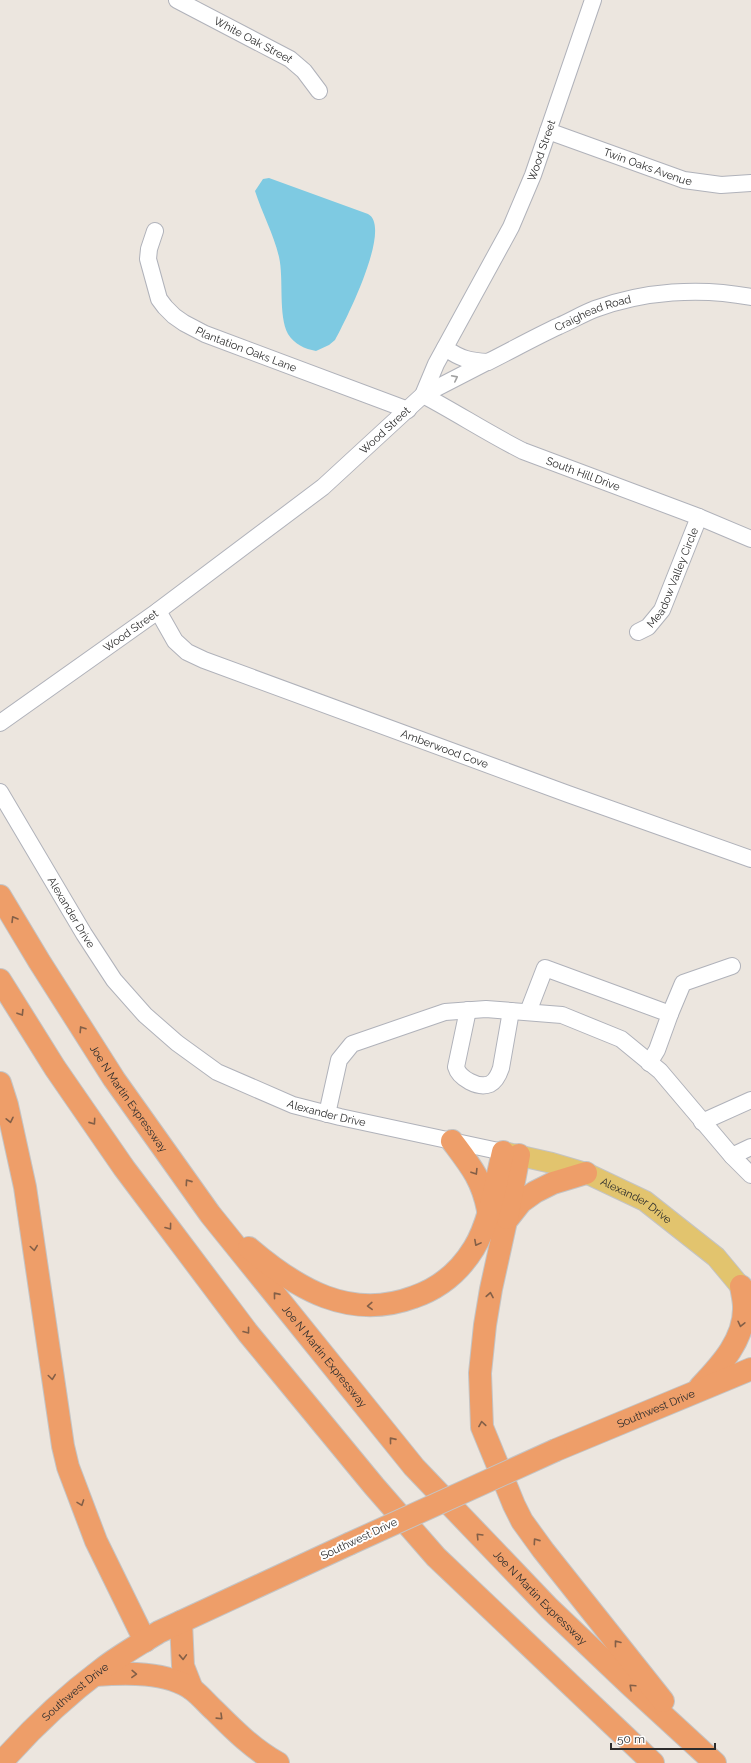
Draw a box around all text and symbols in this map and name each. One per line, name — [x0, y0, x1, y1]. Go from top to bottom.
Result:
street label: White Oak Street — [212, 14, 296, 65]
street label: Wood Street — [525, 118, 558, 183]
street label: Twin Oaks Avenue — [602, 145, 693, 188]
street label: Craighead Road — [552, 292, 632, 334]
street label: Plantation Oaks Lane — [193, 324, 299, 374]
one-way arrow — [451, 375, 459, 383]
street label: Wood Street — [357, 403, 413, 457]
street label: South Hill Drive — [544, 454, 623, 494]
street label: Meadow Valley Circle — [644, 525, 701, 630]
street label: Wood Street — [101, 606, 161, 654]
street label: Amberwood Cove — [399, 727, 491, 771]
street label: Alexander Drive — [45, 874, 98, 951]
one-way arrow — [11, 916, 18, 923]
one-way arrow — [17, 1009, 24, 1016]
one-way arrow — [80, 1026, 87, 1033]
street label: Joe N Martin Expressway — [87, 1042, 170, 1155]
street label: Alexander Drive — [285, 1097, 368, 1129]
one-way arrow — [6, 1117, 14, 1123]
one-way arrow — [88, 1117, 95, 1124]
one-way arrow — [470, 1168, 478, 1175]
street label: Alexander Drive — [599, 1174, 675, 1226]
one-way arrow — [186, 1180, 193, 1187]
one-way arrow — [164, 1223, 171, 1230]
one-way arrow — [474, 1239, 481, 1246]
one-way arrow — [29, 1245, 38, 1251]
one-way arrow — [485, 1291, 494, 1298]
one-way arrow — [273, 1292, 280, 1300]
one-way arrow — [367, 1301, 373, 1310]
street label: Joe N Martin Expressway — [280, 1303, 370, 1410]
one-way arrow — [738, 1321, 746, 1327]
one-way arrow — [242, 1327, 249, 1334]
one-way arrow — [47, 1374, 56, 1380]
street label: Southwest Drive — [615, 1386, 697, 1431]
one-way arrow — [478, 1421, 487, 1427]
one-way arrow — [390, 1437, 397, 1444]
one-way arrow — [76, 1499, 85, 1506]
street label: Southwest Drive — [319, 1515, 400, 1562]
one-way arrow — [476, 1533, 484, 1541]
one-way arrow — [533, 1538, 541, 1545]
street label: Joe N Martin Expressway — [491, 1548, 590, 1647]
one-way arrow — [615, 1641, 622, 1648]
one-way arrow — [178, 1654, 187, 1660]
street label: Southwest Drive — [39, 1660, 111, 1723]
one-way arrow — [131, 1670, 137, 1678]
one-way arrow — [629, 1684, 636, 1691]
one-way arrow — [215, 1712, 223, 1719]
scale bar — [611, 1725, 715, 1751]
text: 50 m — [617, 1732, 645, 1746]

